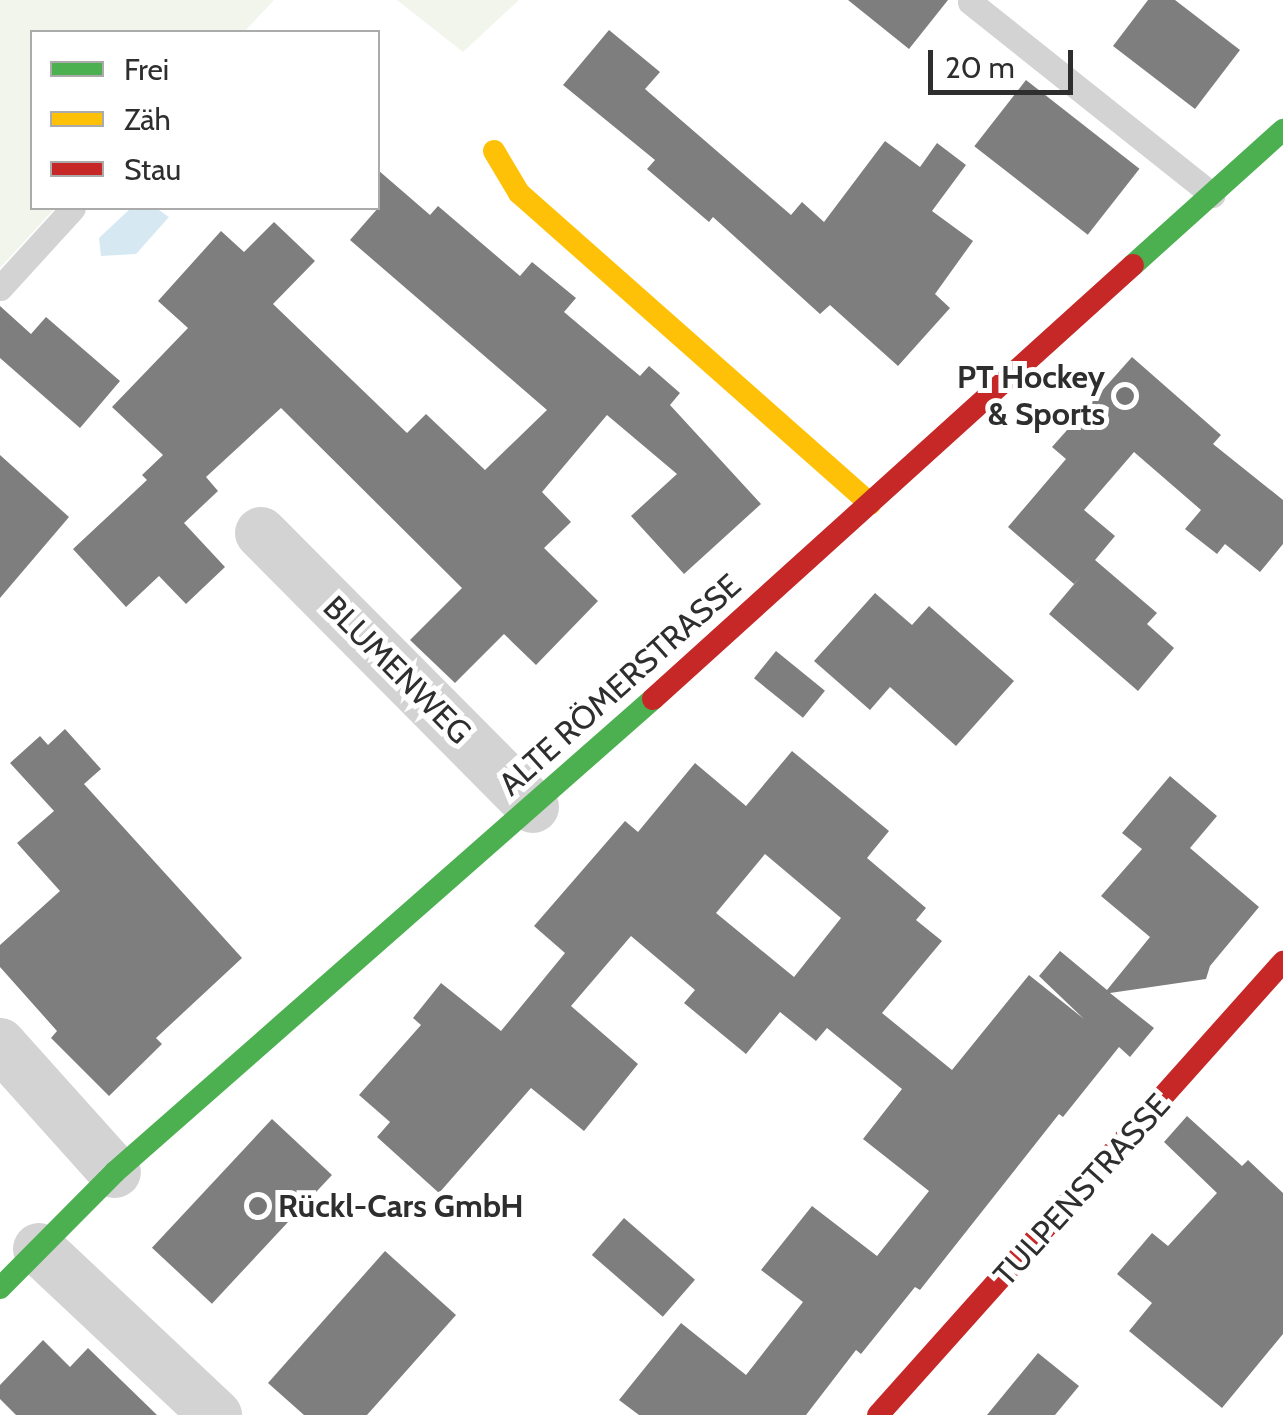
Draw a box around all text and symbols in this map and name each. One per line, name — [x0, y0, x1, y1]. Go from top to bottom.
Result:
legend — [30, 30, 380, 210]
scale bar — [933, 30, 1078, 92]
text: 20 m — [945, 49, 1015, 86]
text: Frei — [124, 51, 169, 88]
text: Zäh — [124, 101, 171, 138]
text: Stau — [124, 151, 181, 188]
place label: PT Hockey & Sports — [957, 359, 1105, 434]
marker: PT Hockey & Sports — [1114, 385, 1136, 407]
street label: ALTE RÖMERSTRASSE — [491, 566, 749, 804]
street label: BLUMENWEG — [315, 588, 479, 752]
street label: TULPENSTRASSE — [986, 1086, 1178, 1294]
place label: Rückl-Cars GmbH — [278, 1187, 524, 1225]
marker: Rückl-Cars GmbH — [247, 1195, 269, 1217]

